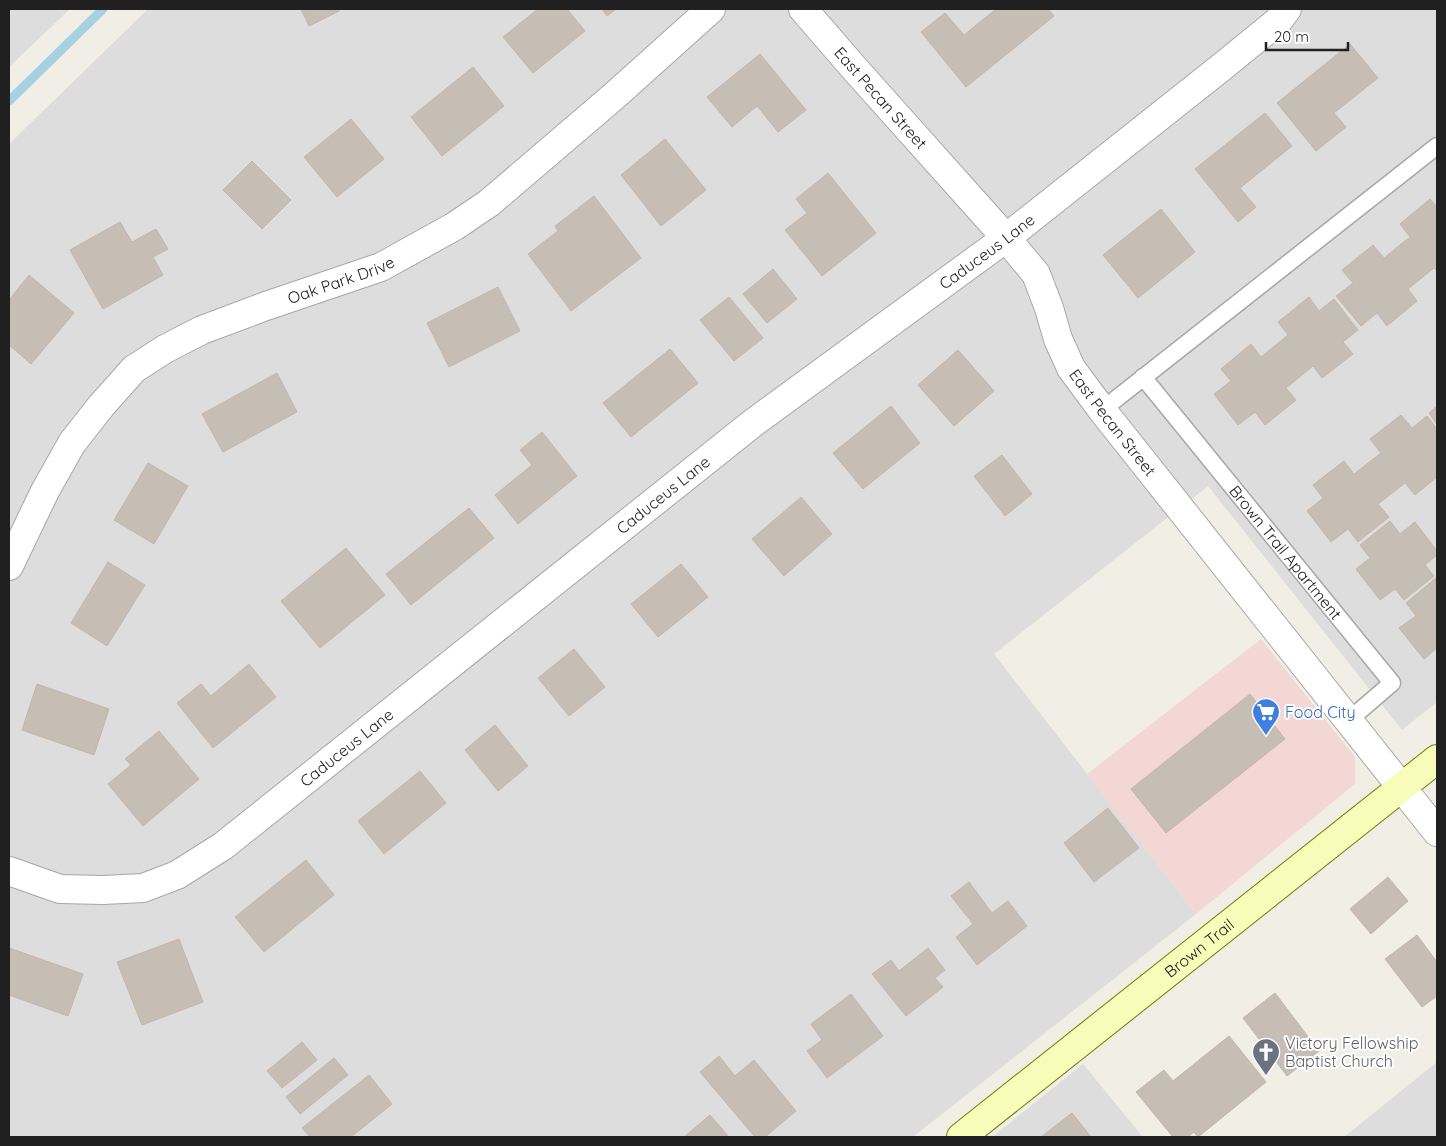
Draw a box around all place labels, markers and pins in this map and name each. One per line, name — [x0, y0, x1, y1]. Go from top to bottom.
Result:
supermarket icon: Food City — [1251, 697, 1281, 736]
place label: Food City — [1285, 702, 1356, 722]
place label: Victory Fellowship Baptist Church — [1285, 1033, 1418, 1071]
church icon: Victory Fellowship Baptist Church — [1251, 1037, 1281, 1076]

